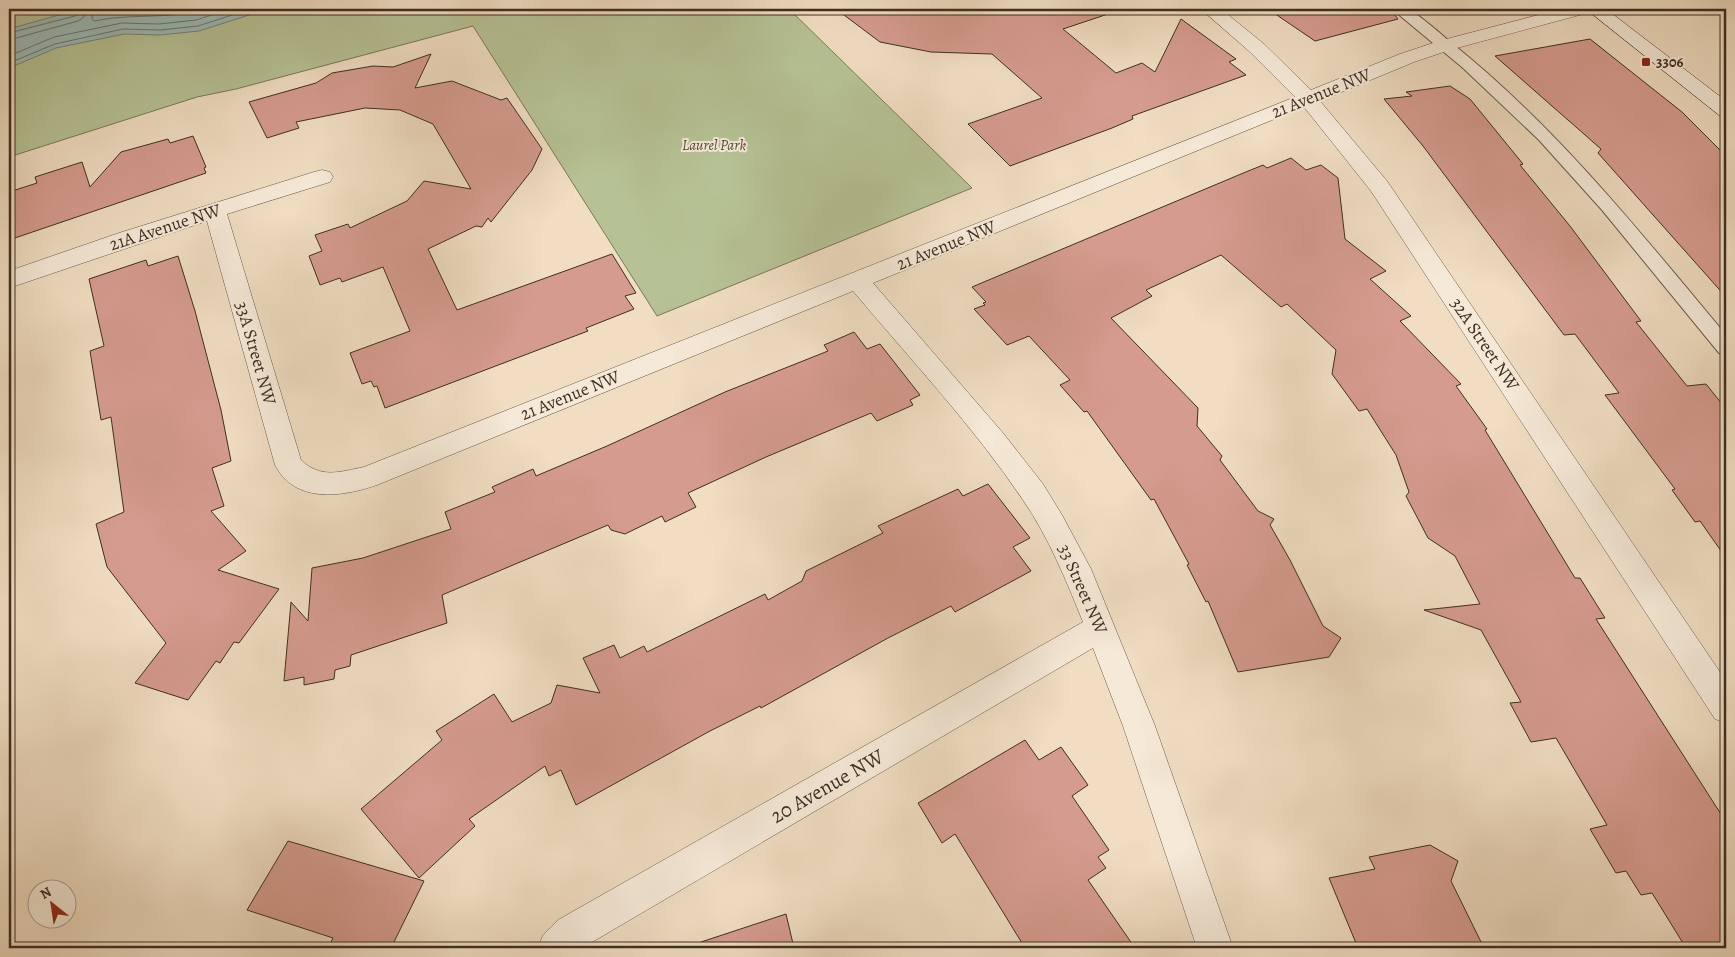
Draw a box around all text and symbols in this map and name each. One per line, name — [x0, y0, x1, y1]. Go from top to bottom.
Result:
place label: 3306 — [1656, 52, 1683, 72]
marker: 3306 — [1640, 56, 1652, 68]
street label: 21 Avenue NW — [1268, 62, 1374, 124]
park label: Laurel Park — [682, 135, 746, 155]
street label: 21A Avenue NW — [106, 198, 224, 256]
street label: 21 Avenue NW — [893, 214, 999, 276]
street label: 32A Street NW — [1445, 293, 1525, 396]
street label: 33A Street NW — [230, 298, 282, 408]
street label: 21 Avenue NW — [517, 364, 623, 426]
street label: 33 Street NW — [1052, 540, 1114, 638]
street label: 20 Avenue NW — [765, 742, 889, 830]
north arrow — [28, 880, 78, 930]
text: N — [37, 882, 55, 904]

